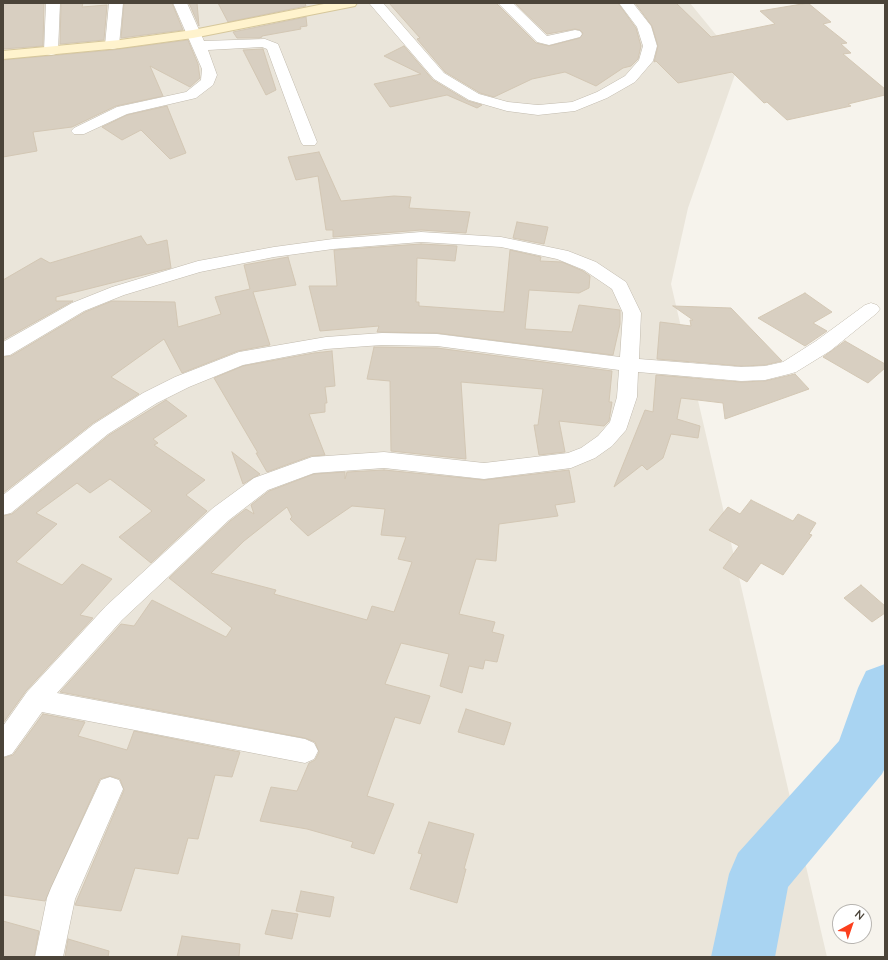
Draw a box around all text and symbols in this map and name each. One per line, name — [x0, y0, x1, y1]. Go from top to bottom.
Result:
north arrow — [832, 904, 872, 944]
text: N — [851, 907, 867, 924]

